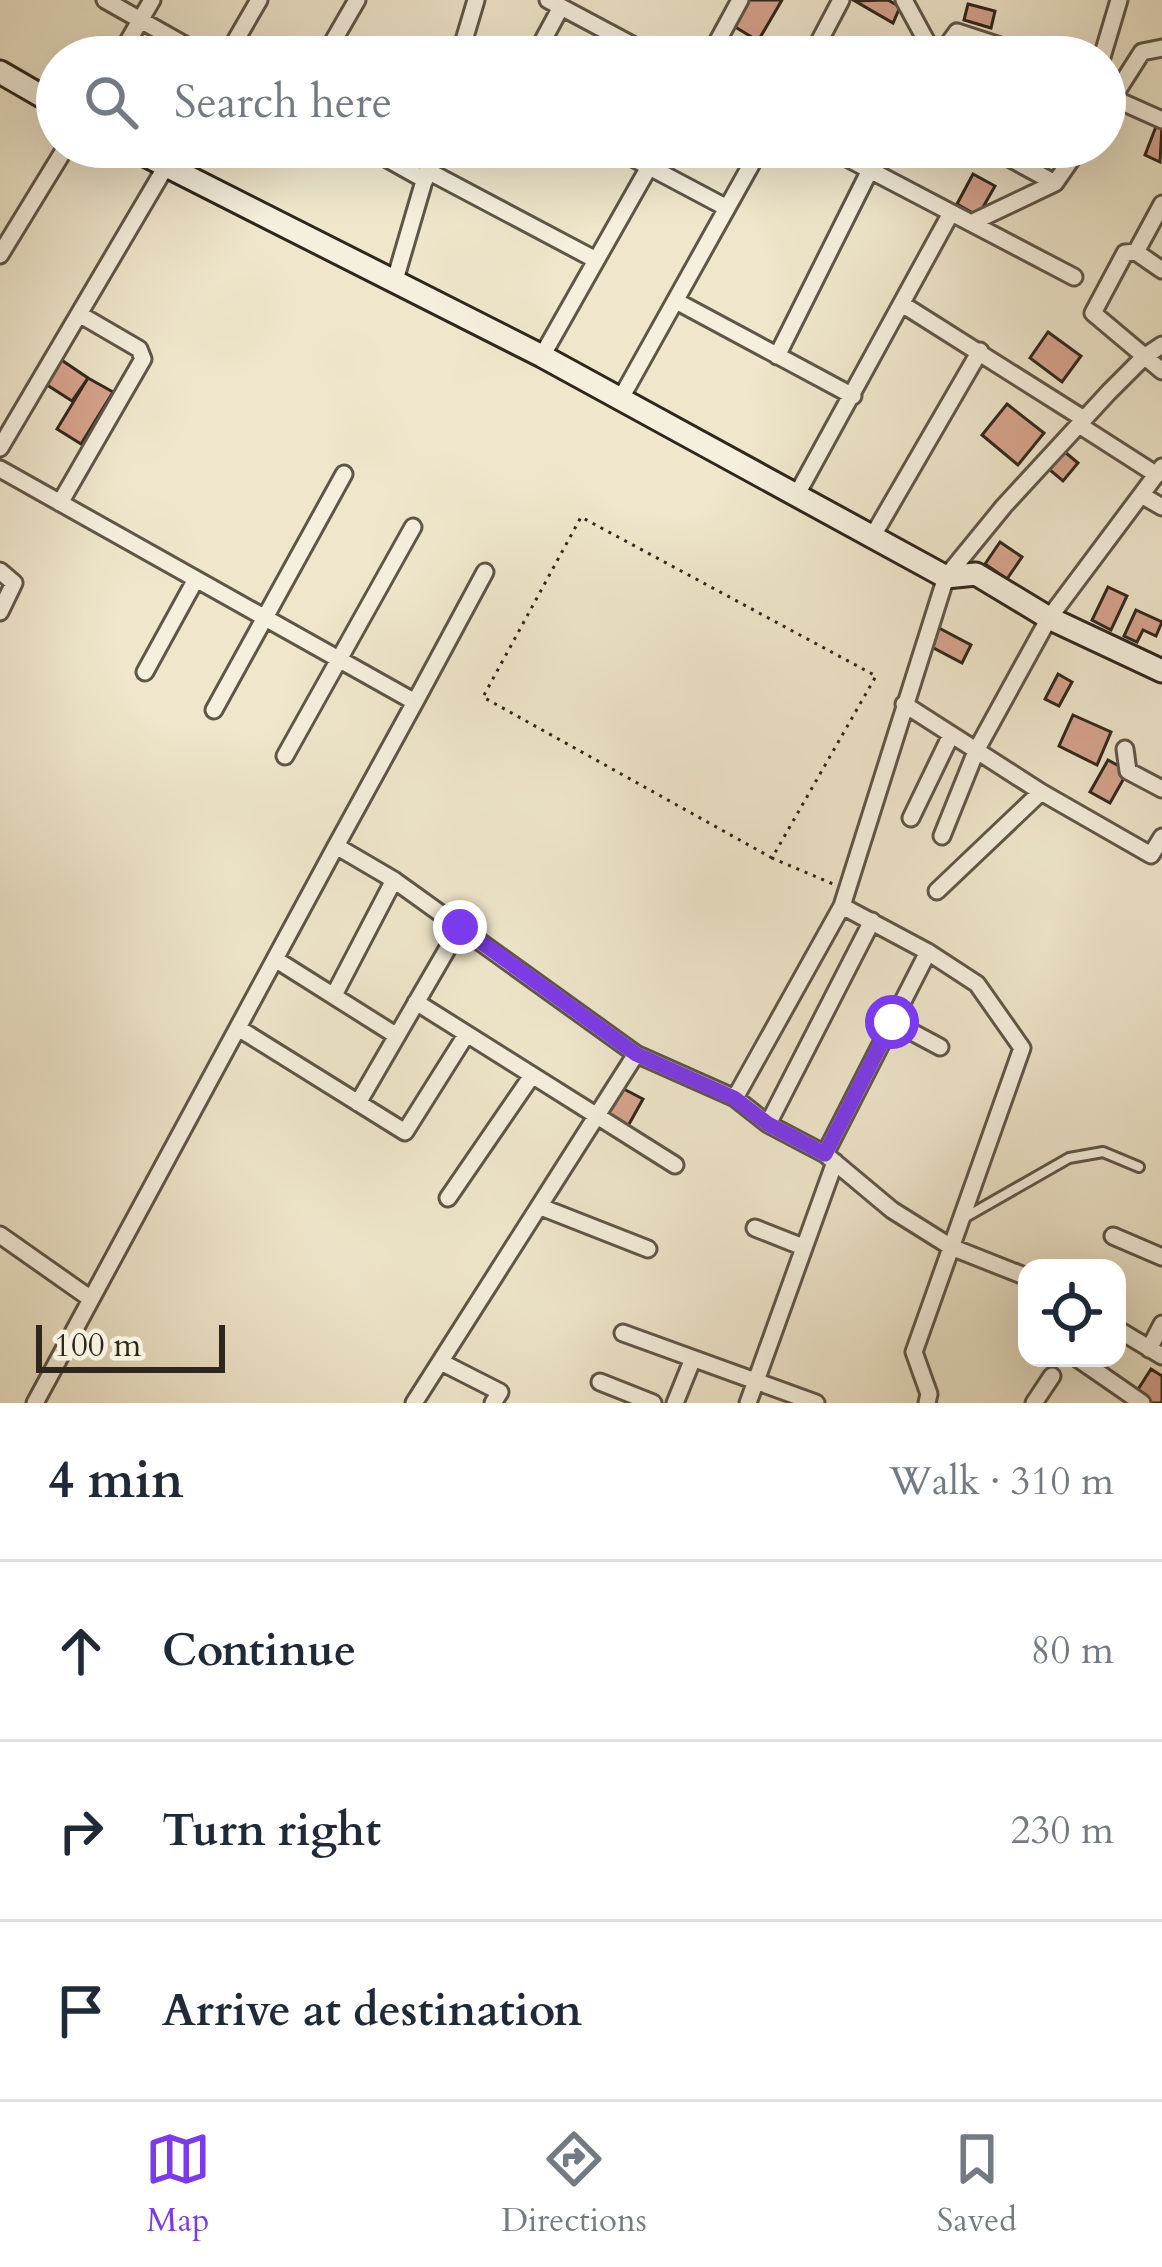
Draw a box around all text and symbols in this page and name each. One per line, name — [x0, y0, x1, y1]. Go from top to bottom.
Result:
search box — [36, 36, 1126, 168]
icon: search — [78, 69, 144, 135]
text: Search here — [174, 72, 392, 133]
route end — [433, 900, 487, 954]
route start — [865, 995, 919, 1049]
map controls — [1018, 1259, 1126, 1367]
button: locate — [1018, 1259, 1126, 1367]
scale bar — [36, 1319, 225, 1372]
text: 100 m — [54, 1323, 141, 1368]
text: 4 min — [48, 1446, 184, 1516]
text: Walk · 310 m — [889, 1455, 1114, 1508]
icon: ahead — [48, 1618, 114, 1684]
text: Continue — [162, 1620, 356, 1681]
text: 80 m — [1031, 1624, 1114, 1677]
icon: right — [48, 1798, 114, 1864]
text: Turn right — [162, 1800, 381, 1861]
text: 230 m — [1011, 1804, 1114, 1857]
icon: arrive — [48, 1978, 114, 2044]
text: Arrive at destination — [162, 1980, 582, 2041]
tab: Map — [145, 2126, 211, 2243]
tab: Directions — [501, 2126, 647, 2243]
tab: Saved — [937, 2126, 1017, 2243]

